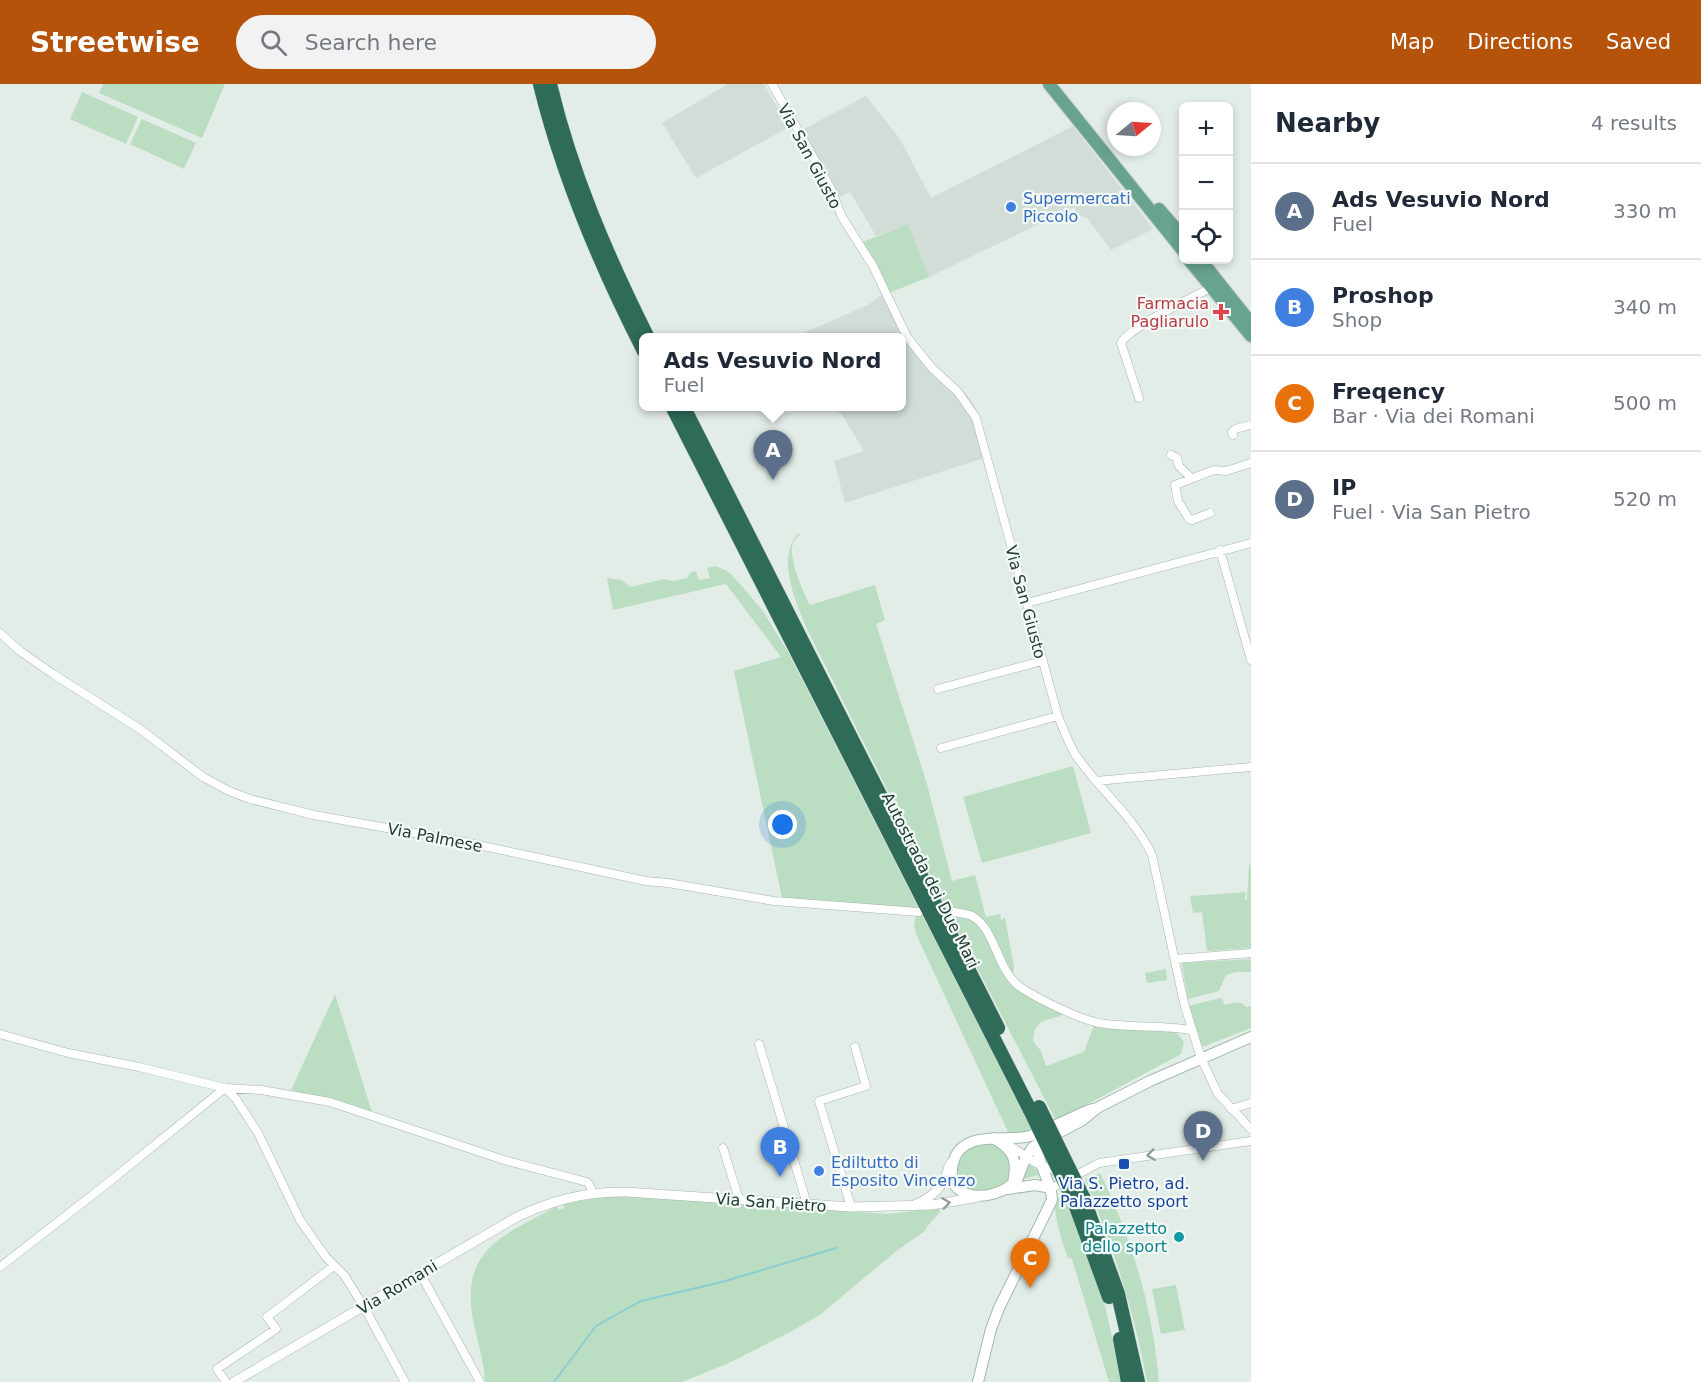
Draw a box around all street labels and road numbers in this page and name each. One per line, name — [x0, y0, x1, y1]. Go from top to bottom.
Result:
street label: Via San Giusto — [774, 100, 845, 212]
street label: Via San Giusto — [1001, 543, 1050, 661]
street label: Autostrada dei Due Mari — [878, 789, 983, 971]
street label: Via Palmese — [386, 819, 484, 856]
street label: Via San Pietro — [715, 1189, 827, 1216]
street label: Via Romani — [354, 1256, 441, 1319]

